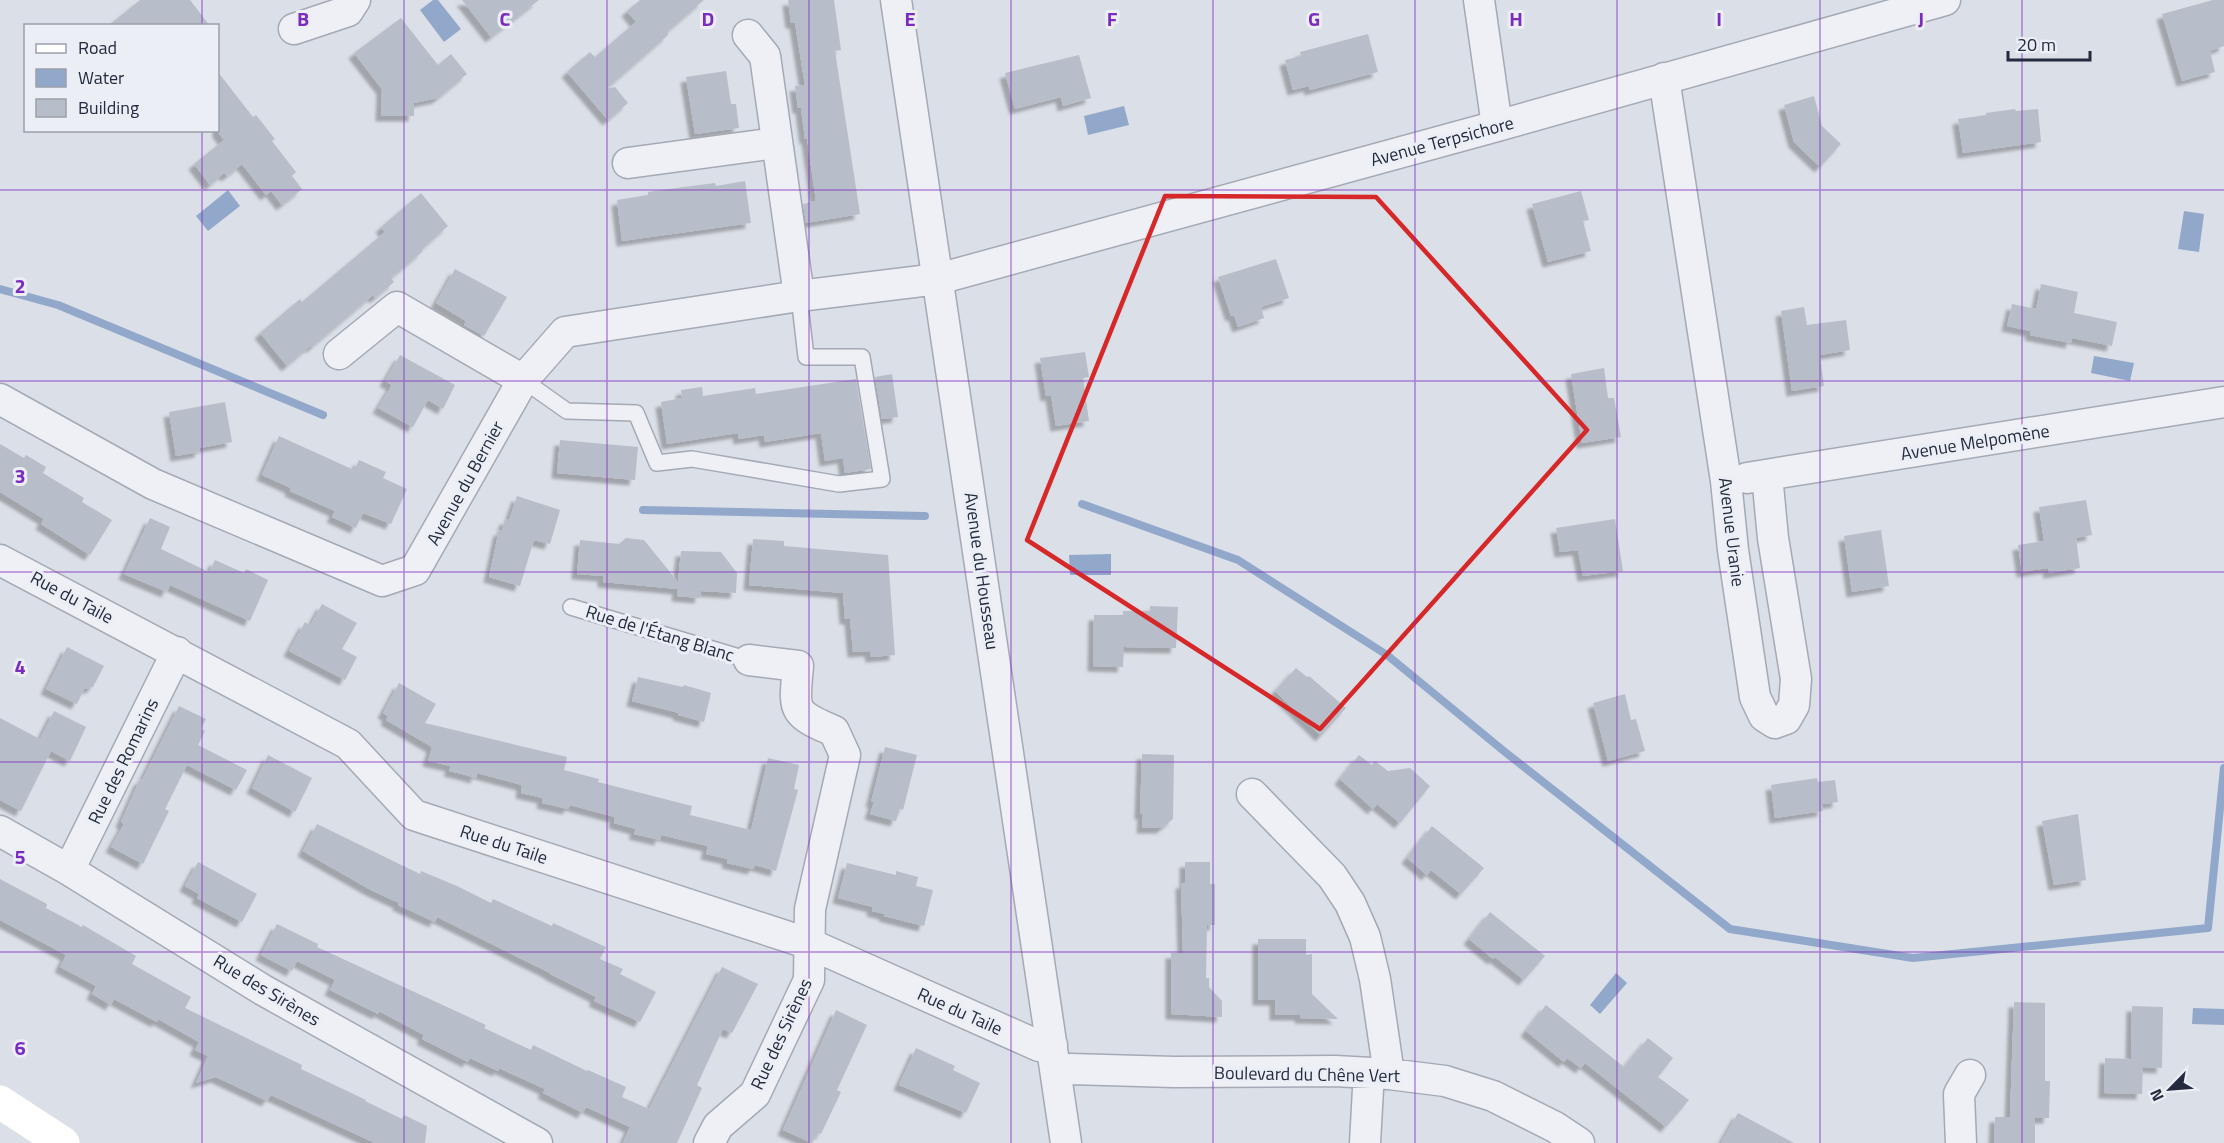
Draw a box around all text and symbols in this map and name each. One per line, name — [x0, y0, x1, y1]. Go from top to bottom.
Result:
text: B — [297, 3, 309, 34]
text: C — [500, 3, 511, 34]
text: D — [702, 3, 714, 34]
text: E — [904, 3, 916, 34]
text: F — [1107, 3, 1118, 34]
text: G — [1308, 3, 1320, 34]
text: H — [1509, 3, 1523, 34]
text: I — [1716, 3, 1722, 34]
text: J — [1918, 3, 1924, 34]
legend — [24, 24, 219, 132]
scale bar — [2008, 24, 2090, 62]
text: 20 m — [2017, 31, 2056, 58]
text: Road — [78, 34, 117, 61]
text: Water — [78, 64, 124, 91]
text: Building — [78, 94, 139, 121]
street label: Avenue Terpsichore — [1367, 109, 1517, 173]
text: 2 — [14, 270, 26, 301]
street label: Avenue du Bernier — [420, 416, 510, 550]
street label: Avenue Melpomène — [1899, 417, 2051, 467]
text: 3 — [14, 460, 26, 491]
street label: Avenue Uranie — [1712, 476, 1752, 588]
street label: Avenue du Housseau — [958, 490, 1006, 652]
street label: Rue du Taile — [26, 564, 118, 630]
street label: Rue de l'Étang Blanc — [582, 598, 738, 668]
text: 4 — [14, 651, 26, 682]
street label: Rue des Romarins — [81, 693, 165, 829]
street label: Rue du Taile — [457, 817, 551, 871]
text: 5 — [14, 841, 26, 872]
street label: Rue des Sirènes — [208, 947, 326, 1033]
street label: Rue des Sirènes — [743, 974, 819, 1094]
street label: Rue du Taile — [913, 980, 1007, 1042]
text: 6 — [14, 1032, 26, 1063]
street label: Boulevard du Chêne Vert — [1214, 1059, 1401, 1089]
north arrow — [2140, 1059, 2200, 1119]
text: N — [2143, 1085, 2170, 1105]

